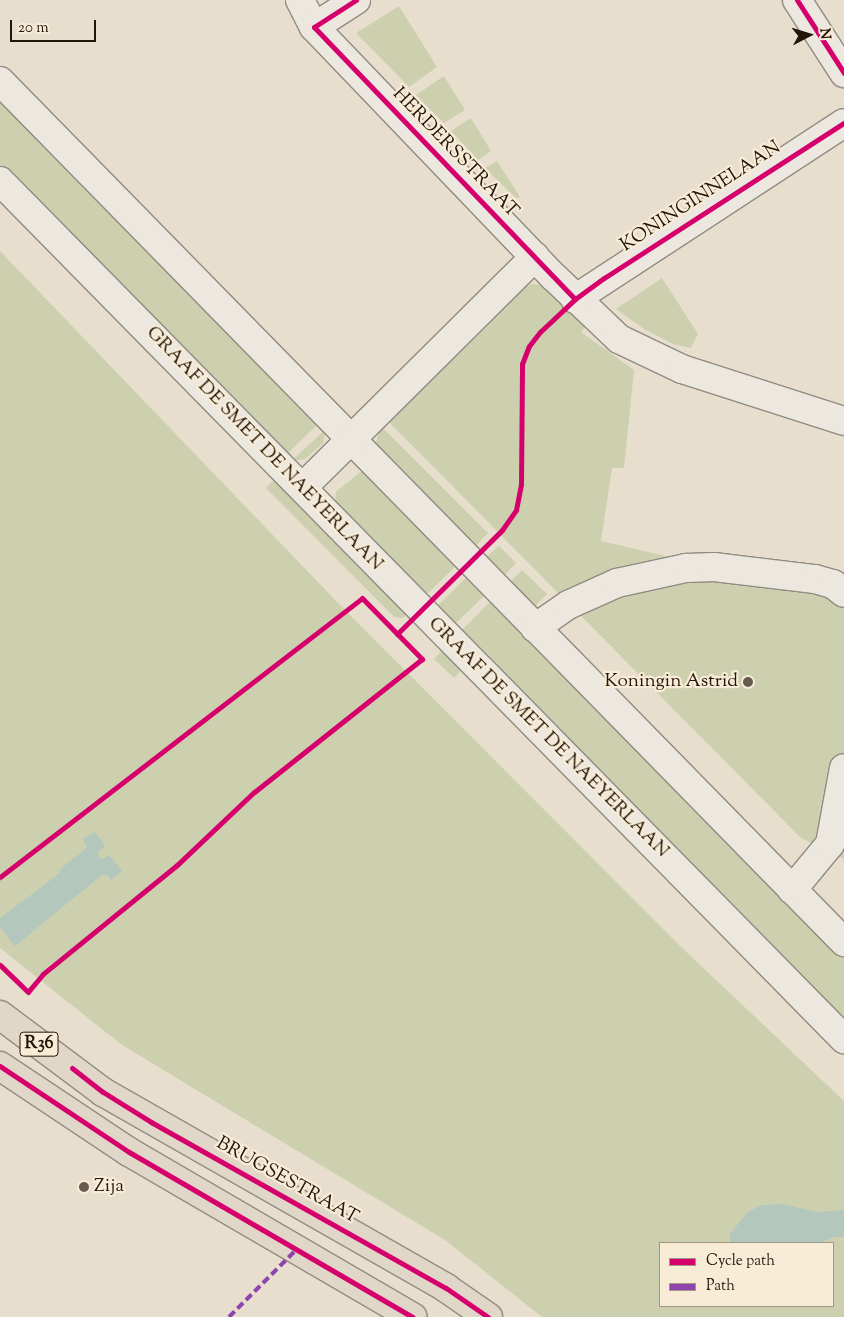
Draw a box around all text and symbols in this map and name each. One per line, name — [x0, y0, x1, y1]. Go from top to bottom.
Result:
scale bar — [12, 10, 99, 42]
north arrow — [784, 10, 834, 60]
text: 20 m — [18, 18, 49, 39]
text: N — [813, 27, 834, 40]
street label: HERDERSSTRAAT — [387, 83, 523, 223]
street label: KONINGINNELAAN — [617, 137, 785, 257]
street label: GRAAF DE SMET DE NAEYERLAAN — [141, 322, 387, 576]
street label: GRAAF DE SMET DE NAEYERLAAN — [423, 613, 673, 863]
place label: Koningin Astrid — [605, 671, 738, 693]
marker: Koningin Astrid — [742, 676, 754, 688]
road number: R36 — [19, 1028, 59, 1060]
street label: BRUGSESTRAAT — [212, 1132, 362, 1230]
place label: Zija — [94, 1176, 124, 1198]
marker: Zija — [78, 1181, 90, 1193]
legend — [659, 1242, 834, 1307]
text: Cycle path — [706, 1251, 775, 1272]
text: Path — [706, 1276, 735, 1297]

